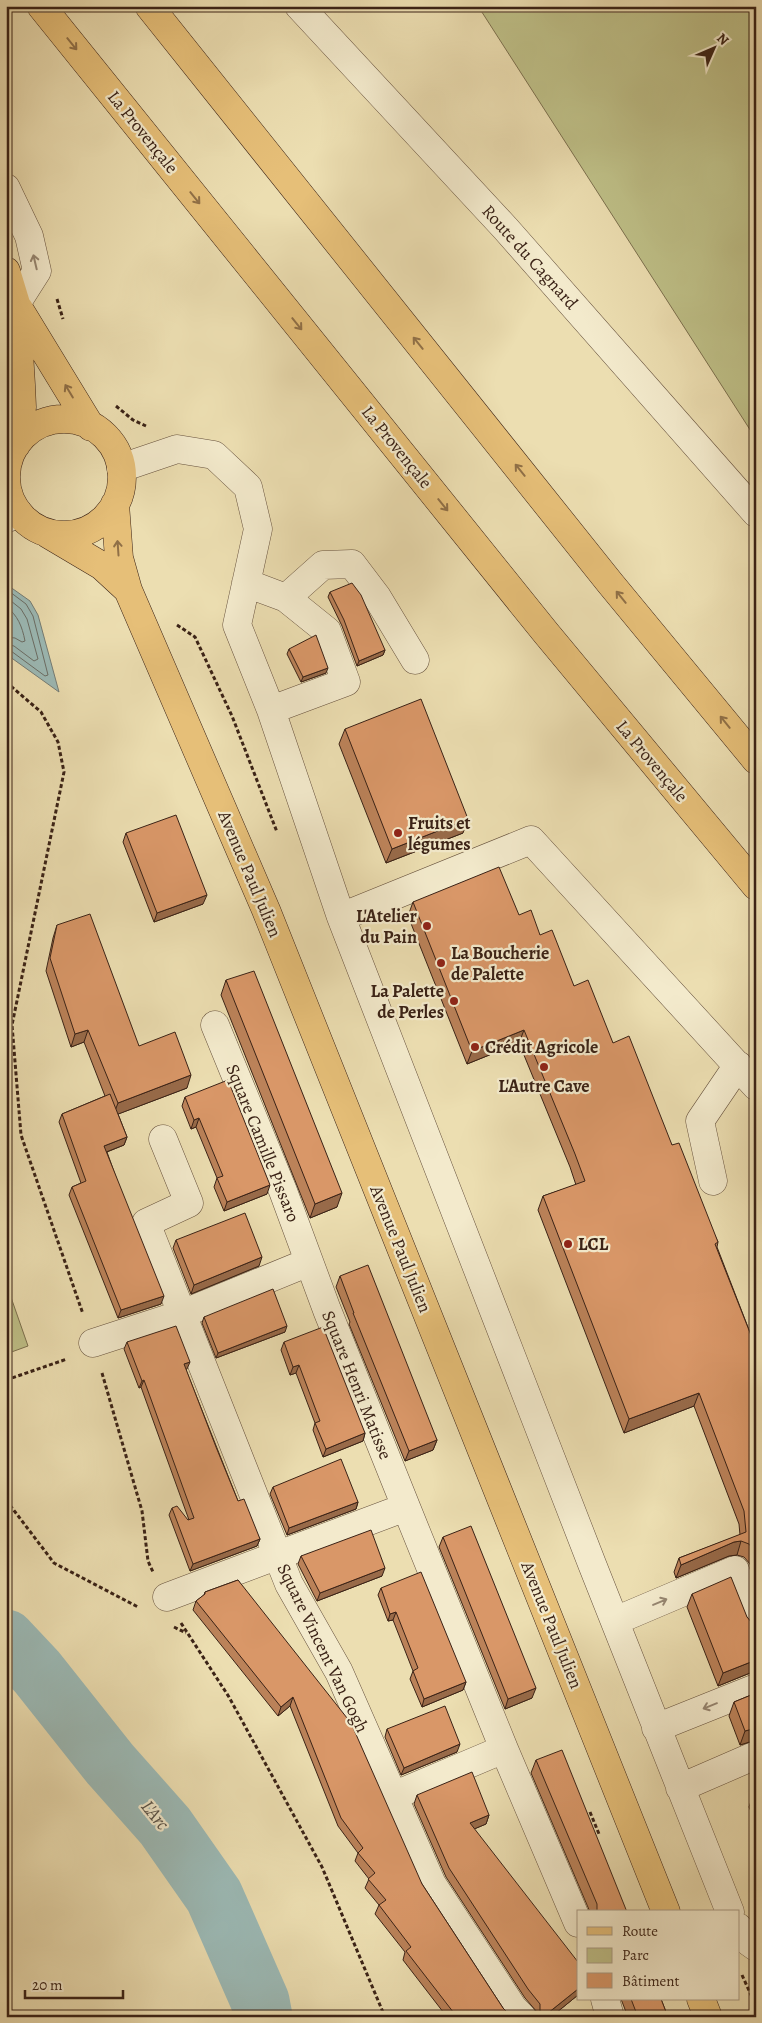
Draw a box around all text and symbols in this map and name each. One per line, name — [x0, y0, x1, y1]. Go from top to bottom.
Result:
north arrow — [690, 22, 740, 72]
text: N — [713, 29, 733, 49]
one-way arrow — [66, 37, 77, 50]
street label: La Provençale — [102, 86, 184, 178]
one-way arrow — [190, 191, 201, 204]
street label: Route du Cagnard — [477, 200, 584, 315]
one-way arrow — [30, 254, 39, 270]
one-way arrow — [292, 317, 303, 330]
one-way arrow — [413, 337, 424, 350]
one-way arrow — [63, 385, 73, 399]
street label: La Provençale — [356, 401, 438, 493]
one-way arrow — [514, 464, 525, 477]
one-way arrow — [438, 499, 449, 512]
one-way arrow — [113, 540, 123, 556]
one-way arrow — [616, 590, 627, 603]
street label: La Provençale — [611, 715, 693, 807]
one-way arrow — [719, 716, 730, 729]
street label: Avenue Paul Julien — [212, 806, 288, 941]
place label: Fruits et légumes — [408, 811, 471, 856]
marker: Fruits et légumes — [392, 827, 404, 839]
place label: L'Atelier du Pain — [356, 904, 418, 949]
marker: L'Atelier du Pain — [421, 920, 433, 932]
place label: La Boucherie de Palette — [451, 941, 549, 986]
marker: La Boucherie de Palette — [435, 957, 447, 969]
place label: La Palette de Perles — [371, 979, 444, 1024]
marker: La Palette de Perles — [448, 995, 460, 1007]
place label: Crédit Agricole — [485, 1035, 598, 1059]
marker: Crédit Agricole — [469, 1041, 481, 1053]
street label: Square Camille Pissaro — [220, 1060, 306, 1226]
marker: L'Autre Cave — [538, 1061, 550, 1073]
place label: L'Autre Cave — [498, 1074, 590, 1098]
street label: Avenue Paul Julien — [364, 1181, 438, 1316]
place label: LCL — [578, 1232, 609, 1256]
marker: LCL — [562, 1238, 574, 1250]
street label: Square Henri Matisse — [316, 1307, 398, 1463]
street label: Avenue Paul Julien — [515, 1557, 589, 1692]
street label: Square Vincent Van Gogh — [272, 1559, 375, 1737]
one-way arrow — [652, 1597, 667, 1607]
one-way arrow — [703, 1702, 719, 1711]
water label: L'Arc — [135, 1794, 175, 1836]
legend — [577, 1910, 740, 2000]
text: Route — [622, 1921, 658, 1941]
text: Parc — [622, 1945, 649, 1965]
scale bar — [25, 1968, 122, 2000]
text: Bâtiment — [622, 1971, 680, 1991]
text: 20 m — [32, 1975, 63, 1995]

